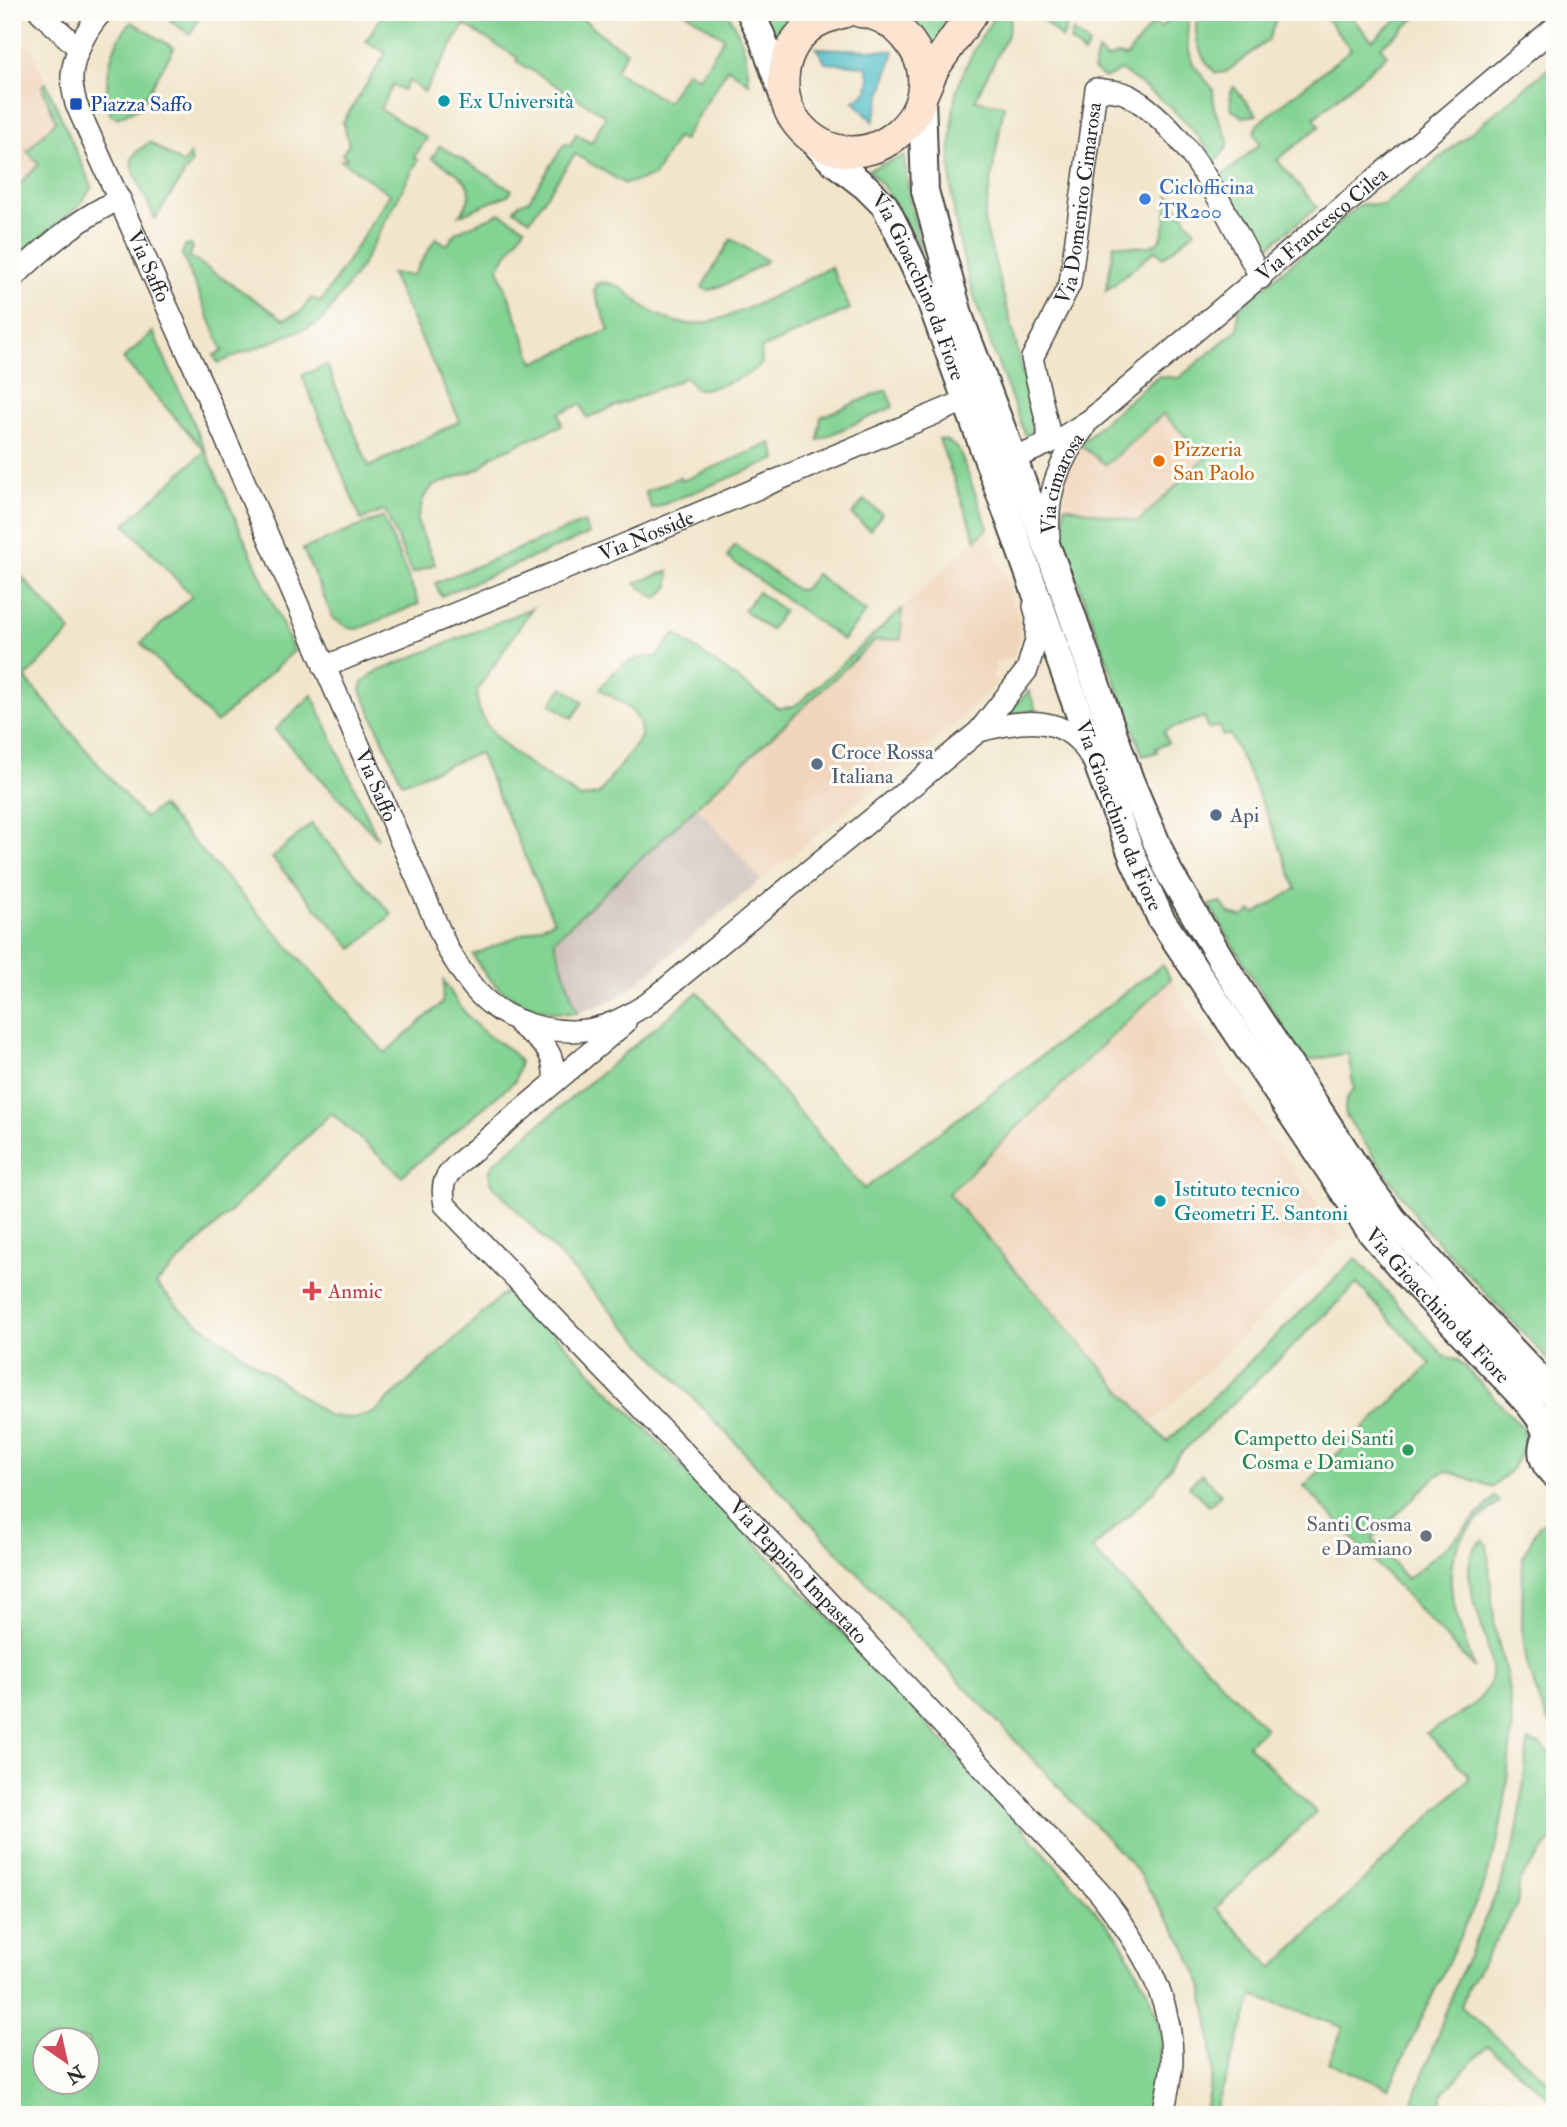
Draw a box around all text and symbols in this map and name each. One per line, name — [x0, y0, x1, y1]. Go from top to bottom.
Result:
place label: Ex Università — [458, 88, 574, 115]
place label: Piazza Saffo — [90, 91, 192, 118]
marker: Ex Università — [436, 93, 452, 109]
marker: Piazza Saffo — [68, 96, 84, 112]
street label: Via Domenico Cimarosa — [1048, 100, 1108, 309]
street label: Via Francesco Cilea — [1250, 161, 1394, 287]
place label: Ciclofficina TR200 — [1159, 174, 1254, 225]
street label: Via Gioacchino da Fiore — [866, 187, 971, 384]
marker: Ciclofficina TR200 — [1137, 191, 1153, 207]
street label: Via Saffo — [121, 226, 177, 306]
street label: Via cimarosa — [1035, 427, 1091, 534]
place label: Pizzeria San Paolo — [1173, 436, 1254, 487]
marker: Pizzeria San Paolo — [1151, 453, 1167, 469]
street label: Via Nosside — [594, 503, 698, 567]
street label: Via Gioacchino da Fiore — [1069, 717, 1169, 915]
place label: Croce Rossa Italiana — [831, 739, 934, 790]
street label: Via Saffo — [349, 745, 404, 826]
marker: Croce Rossa Italiana — [809, 756, 825, 772]
place label: Api — [1229, 802, 1260, 829]
marker: Api — [1208, 807, 1224, 823]
place label: Istituto tecnico Geometri E. Santoni — [1174, 1176, 1348, 1227]
marker: Istituto tecnico Geometri E. Santoni — [1152, 1193, 1168, 1209]
street label: Via Gioacchino da Fiore — [1359, 1222, 1516, 1389]
place label: Anmic — [327, 1278, 383, 1305]
marker: Anmic — [302, 1281, 322, 1301]
place label: Campetto dei Santi Cosma e Damiano — [1234, 1425, 1394, 1476]
marker: Campetto dei Santi Cosma e Damiano — [1400, 1442, 1416, 1458]
street label: Via Peppino Impastato — [723, 1494, 874, 1650]
place label: Santi Cosma e Damiano — [1307, 1511, 1412, 1562]
marker: Santi Cosma e Damiano — [1418, 1528, 1434, 1544]
north arrow — [32, 2025, 102, 2096]
text: N — [60, 2059, 90, 2090]

